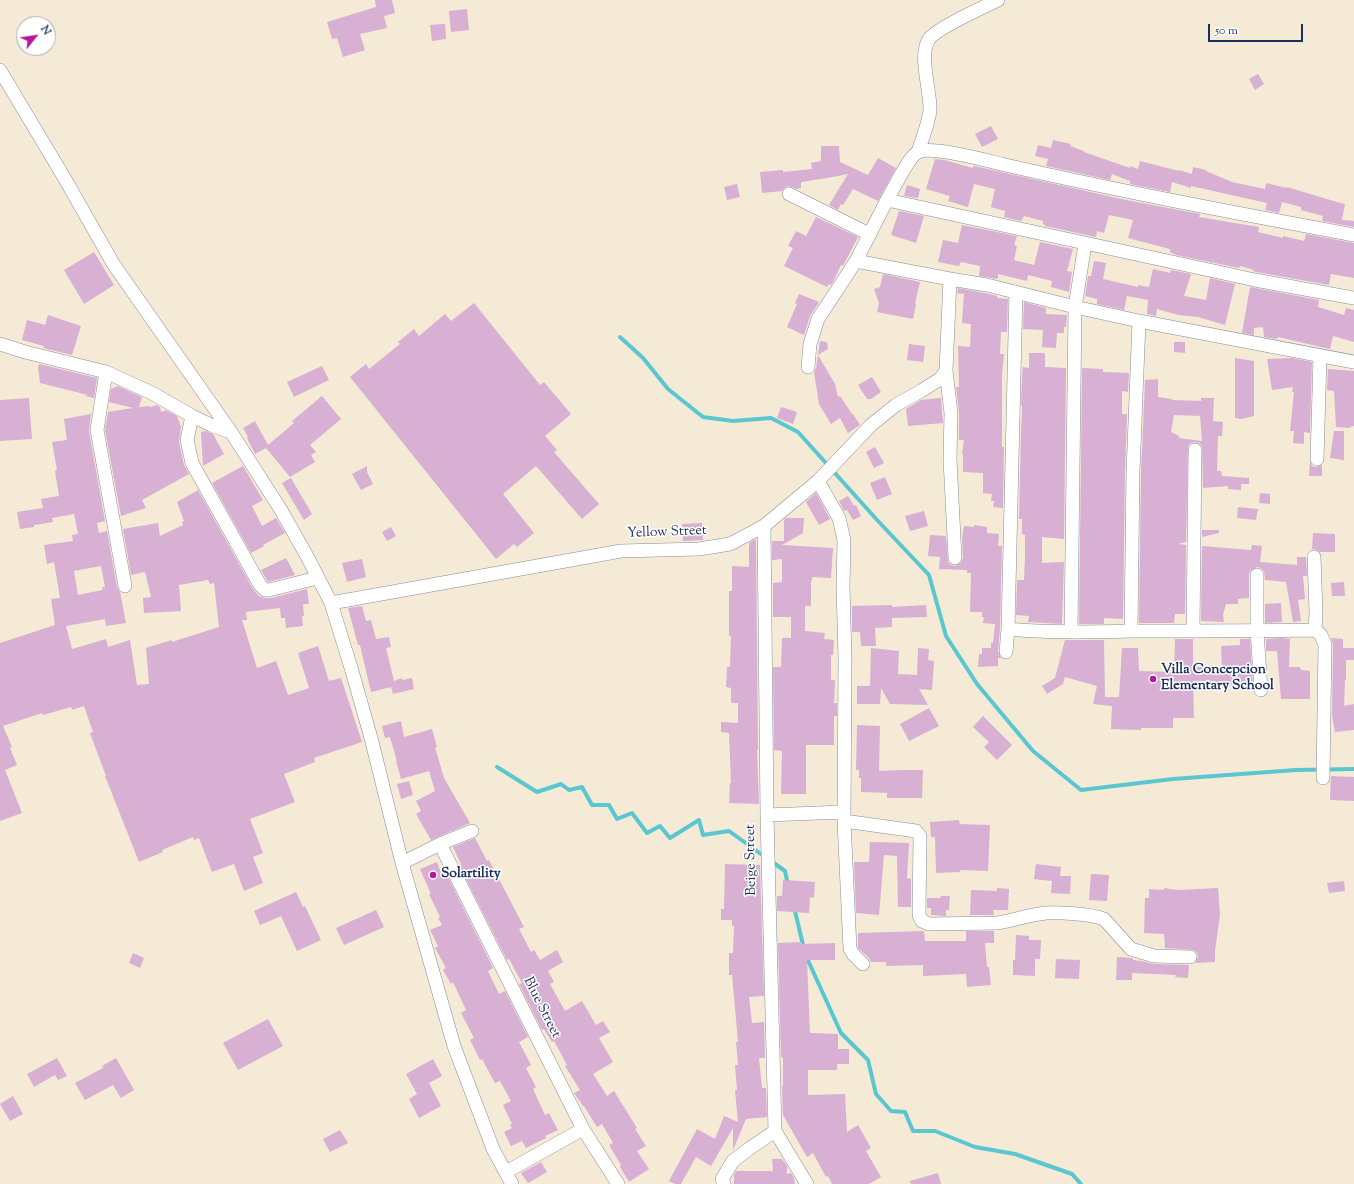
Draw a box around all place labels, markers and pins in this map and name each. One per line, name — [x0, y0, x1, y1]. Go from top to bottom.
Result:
place label: Villa Concepcion Elementary School — [1161, 663, 1274, 696]
marker: Villa Concepcion Elementary School — [1148, 674, 1158, 684]
place label: Solartility — [441, 867, 501, 883]
marker: Solartility — [428, 870, 438, 880]

